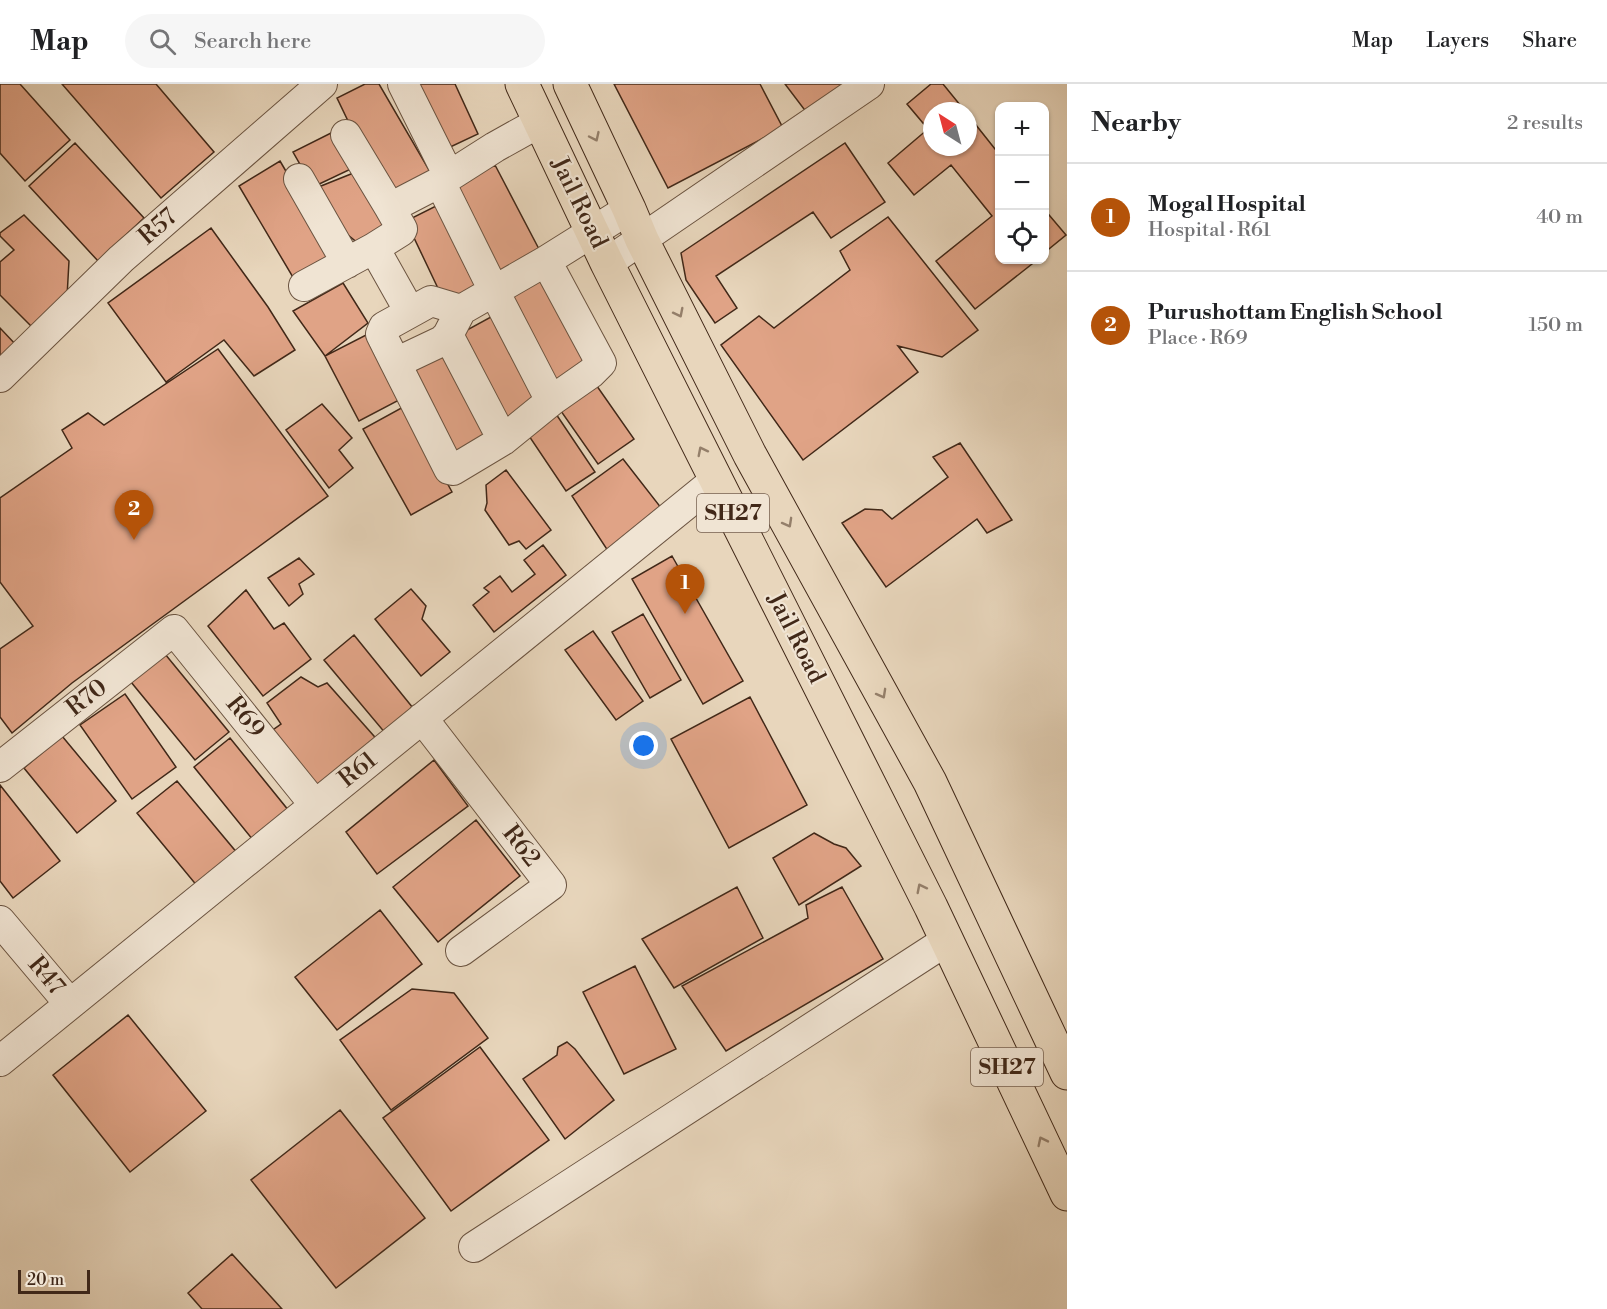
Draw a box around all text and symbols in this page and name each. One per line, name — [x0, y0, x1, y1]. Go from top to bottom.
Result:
search box — [125, 14, 545, 68]
text: Map — [30, 24, 89, 59]
icon: search — [146, 25, 179, 58]
text: Search here — [194, 28, 311, 55]
text: Map — [1352, 28, 1393, 54]
text: Layers — [1426, 28, 1489, 54]
text: Share — [1522, 28, 1577, 54]
north arrow — [923, 102, 977, 156]
map controls — [995, 102, 1049, 264]
button: + — [995, 102, 1049, 156]
text: Nearby — [1091, 107, 1181, 139]
text: 2 results — [1507, 111, 1583, 136]
one-way arrow — [588, 130, 600, 141]
street label: Jail Road — [544, 152, 614, 254]
button: − — [995, 156, 1049, 210]
text: Mogal Hospital — [1148, 191, 1306, 218]
street label: R57 — [133, 202, 183, 252]
text: 1 — [1106, 205, 1115, 230]
text: 40 m — [1536, 205, 1583, 230]
button: locate — [995, 210, 1049, 264]
text: Hospital · R61 — [1148, 218, 1271, 243]
text: Purushottam English School — [1148, 299, 1442, 326]
one-way arrow — [672, 307, 683, 317]
text: 2 — [1104, 313, 1117, 338]
text: 150 m — [1528, 313, 1583, 338]
text: Place · R69 — [1148, 326, 1248, 351]
one-way arrow — [698, 447, 709, 458]
pin: 2 — [114, 490, 154, 540]
road number: SH27 — [697, 494, 769, 532]
one-way arrow — [781, 517, 792, 528]
pin: 1 — [666, 564, 704, 614]
street label: Jail Road — [760, 587, 832, 689]
street label: R70 — [60, 673, 114, 723]
one-way arrow — [875, 688, 886, 698]
street label: R69 — [219, 690, 271, 744]
your location — [629, 731, 658, 760]
street label: R61 — [333, 745, 384, 794]
street label: R62 — [495, 819, 547, 873]
one-way arrow — [917, 884, 928, 895]
street label: R47 — [21, 950, 71, 1002]
road number: SH27 — [971, 1048, 1043, 1086]
one-way arrow — [1037, 1136, 1049, 1147]
scale bar — [18, 1267, 90, 1294]
text: 20 m — [27, 1270, 64, 1290]

